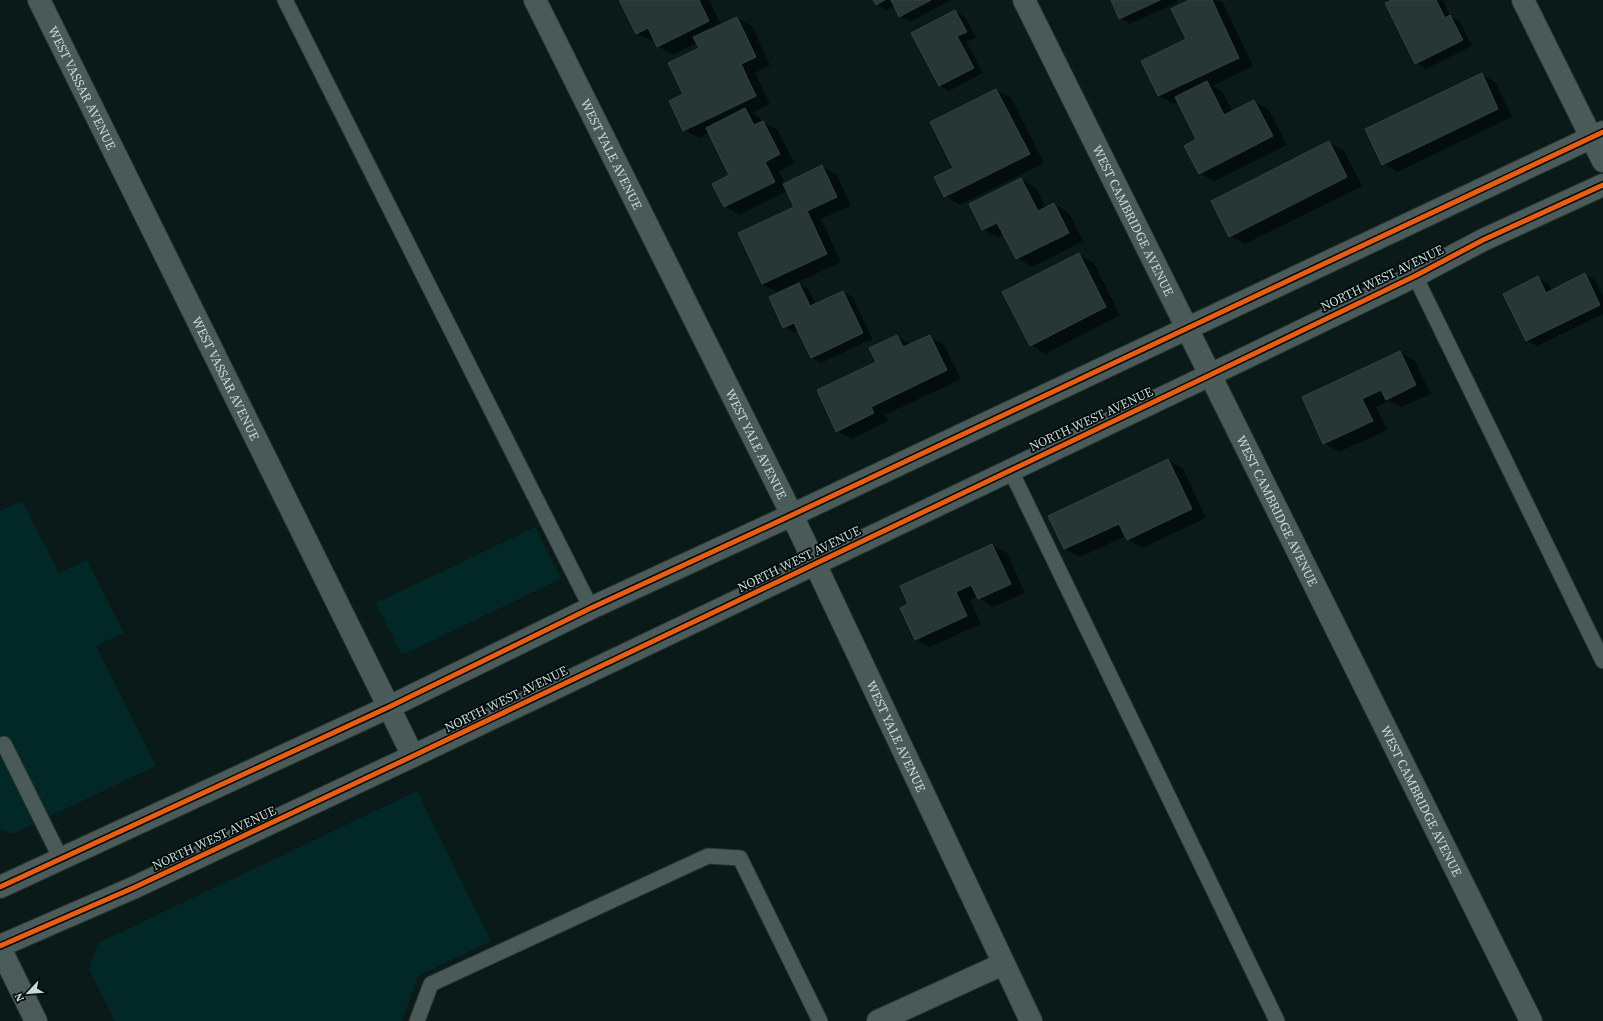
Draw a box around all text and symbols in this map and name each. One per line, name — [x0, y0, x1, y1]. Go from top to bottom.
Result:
street label: WEST VASSAR AVENUE — [45, 23, 120, 153]
street label: WEST YALE AVENUE — [577, 96, 647, 212]
street label: WEST CAMBRIDGE AVENUE — [1089, 142, 1178, 299]
street label: NORTH WEST AVENUE — [1318, 241, 1446, 315]
street label: WEST VASSAR AVENUE — [188, 313, 264, 443]
street label: NORTH WEST AVENUE — [1026, 383, 1156, 455]
street label: WEST YALE AVENUE — [722, 386, 791, 502]
street label: WEST CAMBRIDGE AVENUE — [1233, 432, 1322, 589]
street label: NORTH WEST AVENUE — [735, 522, 863, 596]
street label: NORTH WEST AVENUE — [442, 662, 570, 736]
street label: WEST YALE AVENUE — [863, 678, 930, 795]
street label: WEST CAMBRIDGE AVENUE — [1377, 722, 1466, 879]
street label: NORTH WEST AVENUE — [149, 802, 279, 874]
north arrow — [8, 973, 48, 1013]
text: N — [11, 990, 28, 1004]

